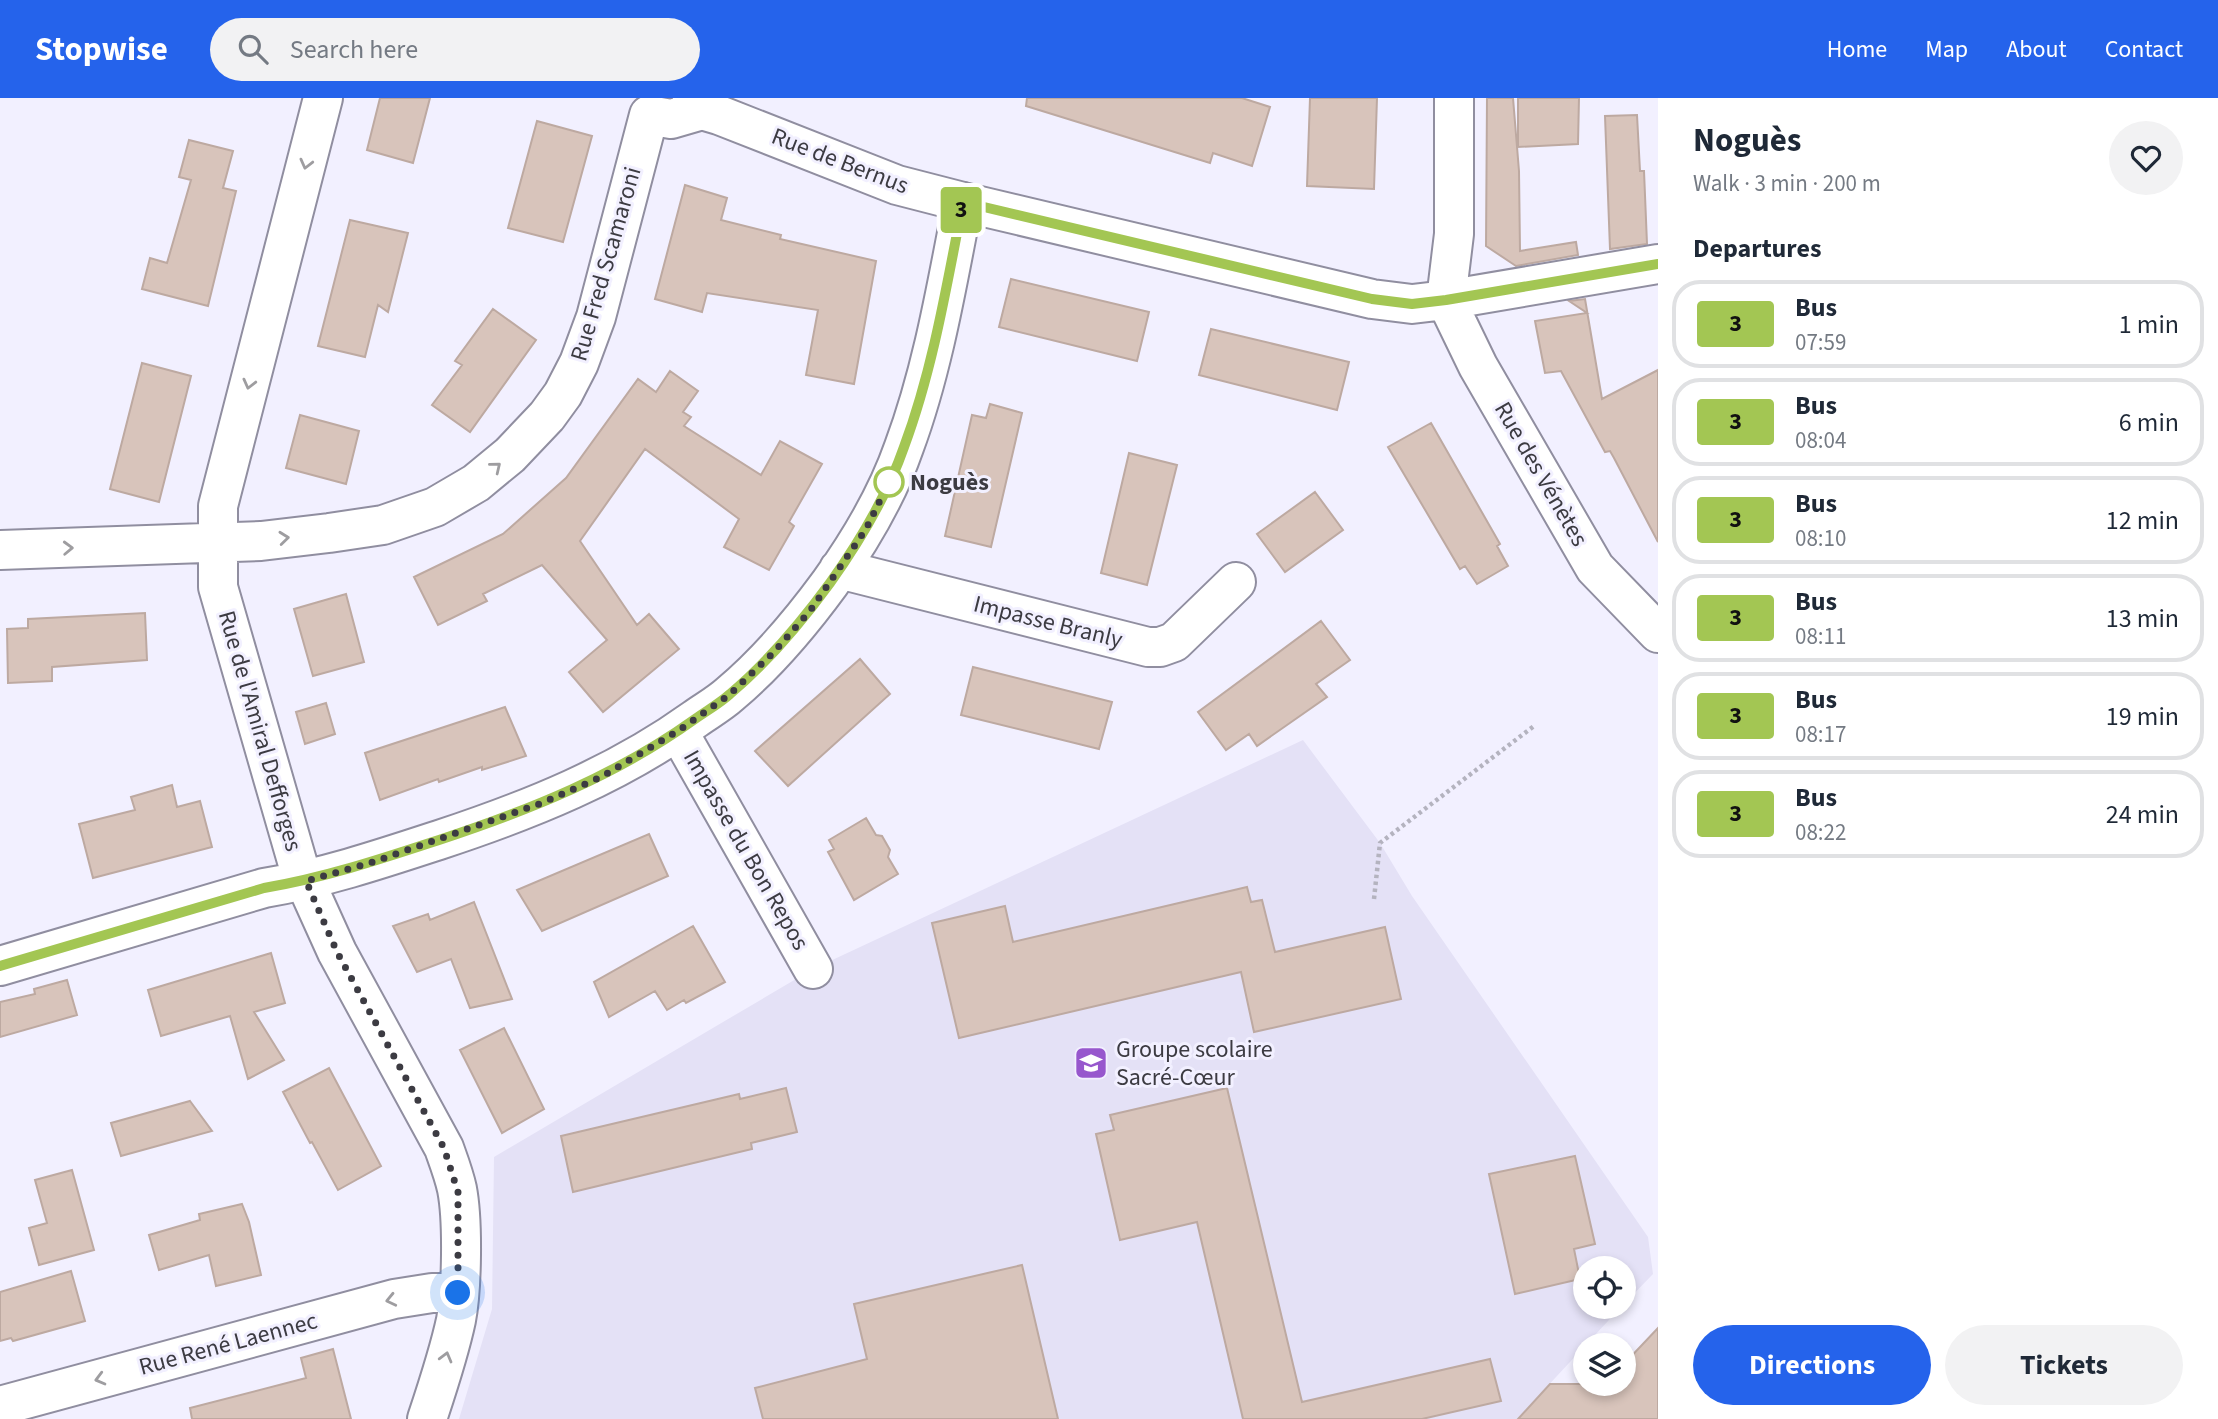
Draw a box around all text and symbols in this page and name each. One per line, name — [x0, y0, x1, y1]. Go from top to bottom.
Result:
search box — [210, 18, 700, 81]
text: Stopwise — [35, 26, 168, 73]
icon: search — [234, 30, 272, 68]
text: Search here — [290, 31, 418, 68]
text: Home — [1827, 32, 1887, 67]
text: Map — [1925, 32, 1968, 67]
text: About — [2006, 32, 2067, 67]
text: Contact — [2105, 32, 2183, 67]
text: Noguès — [1693, 117, 1801, 164]
street label: Rue de Bernus — [766, 119, 914, 203]
button: heart — [2109, 121, 2183, 195]
one-way arrow — [299, 158, 314, 170]
street label: Rue Fred Scamaroni — [562, 163, 650, 365]
text: Walk · 3 min · 200 m — [1693, 167, 1881, 200]
line badge: 3 — [938, 187, 984, 233]
text: 3 — [955, 192, 967, 227]
text: Departures — [1693, 230, 1821, 267]
text: Bus — [1795, 289, 1837, 326]
text: 3 — [1729, 306, 1742, 341]
text: 1 min — [2119, 306, 2179, 343]
text: 07:59 — [1795, 326, 1846, 359]
one-way arrow — [243, 378, 257, 390]
text: Bus — [1795, 387, 1837, 424]
street label: Rue des Vénètes — [1485, 395, 1597, 553]
text: 3 — [1729, 404, 1742, 439]
text: 6 min — [2119, 404, 2179, 441]
text: 08:04 — [1795, 424, 1846, 457]
one-way arrow — [488, 462, 500, 475]
place label: Noguès — [910, 465, 989, 500]
marker: Noguès — [874, 467, 904, 497]
text: Bus — [1795, 485, 1837, 522]
text: 3 — [1729, 502, 1742, 537]
text: 12 min — [2106, 502, 2179, 539]
text: 08:10 — [1795, 522, 1846, 555]
one-way arrow — [279, 531, 290, 546]
one-way arrow — [63, 540, 74, 555]
text: Bus — [1795, 583, 1837, 620]
street label: Impasse Branly — [970, 587, 1126, 657]
text: 3 — [1729, 600, 1742, 635]
text: 13 min — [2106, 600, 2179, 637]
street label: Rue de l'Amiral Defforges — [209, 607, 311, 855]
text: 08:11 — [1795, 620, 1846, 653]
text: Bus — [1795, 681, 1837, 718]
text: 3 — [1729, 698, 1742, 733]
text: 19 min — [2106, 698, 2179, 735]
text: 08:17 — [1795, 718, 1846, 751]
street label: Impasse du Bon Repos — [674, 743, 818, 957]
text: Bus — [1795, 779, 1837, 816]
text: 3 — [1729, 796, 1742, 831]
text: 24 min — [2106, 796, 2179, 833]
text: 08:22 — [1795, 816, 1846, 849]
place label: Groupe scolaire Sacré-Cœur — [1116, 1032, 1273, 1095]
school or university icon: Groupe scolaire Sacré-Cœur — [1072, 1044, 1110, 1082]
map controls — [1573, 1256, 1636, 1396]
button: locate — [1573, 1256, 1636, 1319]
your location — [440, 1275, 475, 1310]
one-way arrow — [385, 1292, 397, 1306]
street label: Rue René Laennec — [135, 1303, 321, 1385]
button: Directions — [1693, 1325, 1931, 1405]
button: Tickets — [1945, 1325, 2183, 1405]
button: layers — [1573, 1333, 1636, 1396]
one-way arrow — [438, 1351, 452, 1363]
one-way arrow — [95, 1370, 107, 1385]

